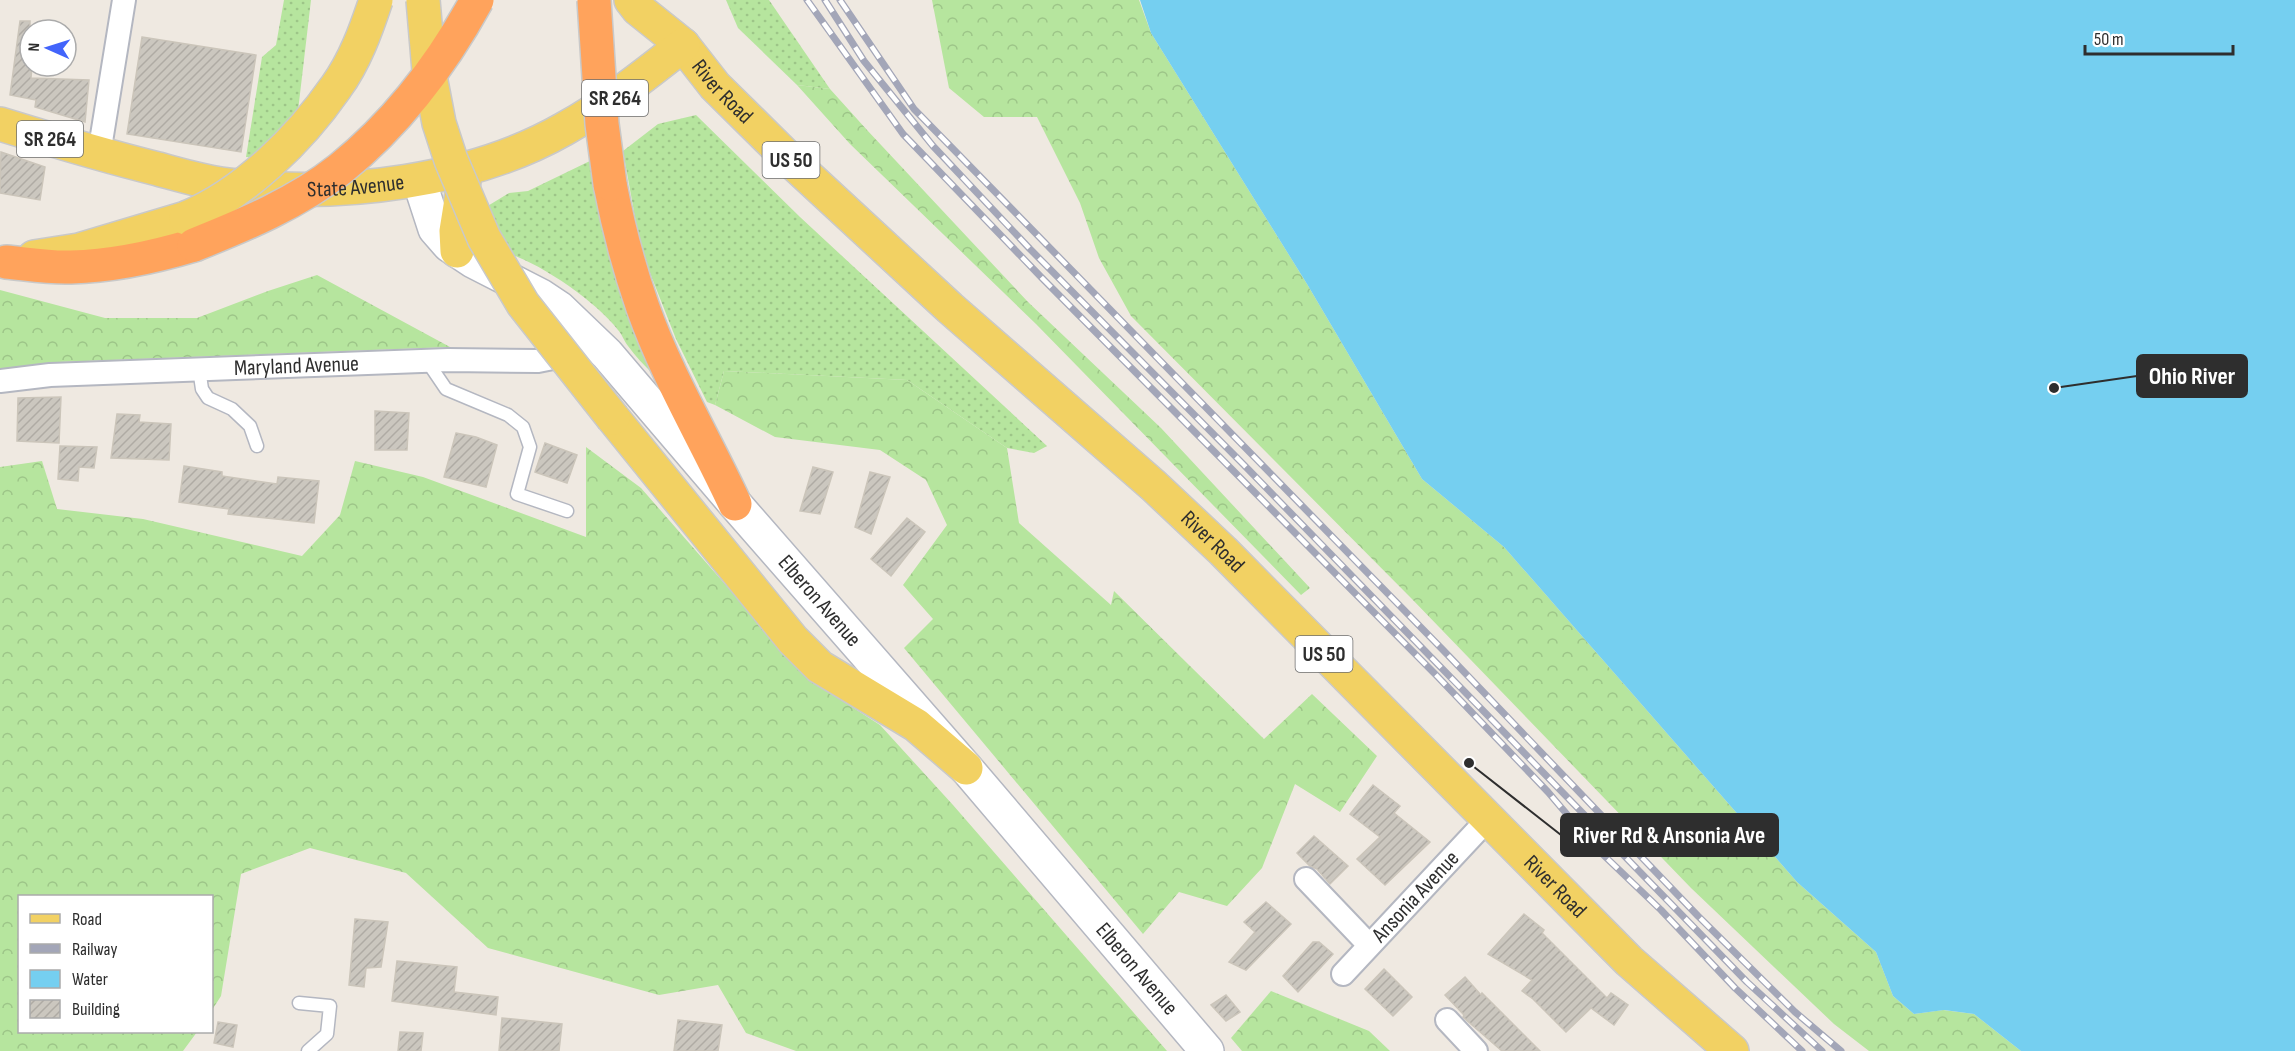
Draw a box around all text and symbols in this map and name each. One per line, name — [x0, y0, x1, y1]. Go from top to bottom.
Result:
north arrow — [18, 18, 78, 78]
scale bar — [2085, 18, 2234, 56]
text: 50 m — [2094, 29, 2124, 50]
text: N — [25, 43, 44, 52]
street label: River Road — [686, 54, 759, 129]
road number: SR 264 — [582, 80, 648, 116]
road number: SR 264 — [17, 121, 83, 157]
road number: US 50 — [762, 142, 820, 178]
street label: State Avenue — [307, 168, 406, 203]
street label: Maryland Avenue — [233, 350, 359, 382]
callout: Ohio River — [2137, 355, 2247, 397]
text: Ohio River — [2149, 362, 2236, 391]
street label: River Road — [1175, 505, 1250, 578]
street label: Elberon Avenue — [772, 549, 867, 652]
road number: US 50 — [1296, 636, 1352, 672]
callout: River Rd & Ansonia Ave — [1561, 814, 1778, 856]
text: River Rd & Ansonia Ave — [1573, 821, 1765, 850]
street label: Ansonia Avenue — [1365, 845, 1465, 949]
street label: River Road — [1518, 849, 1592, 924]
legend — [18, 895, 213, 1033]
text: Road — [72, 909, 102, 930]
street label: Elberon Avenue — [1090, 917, 1184, 1021]
text: Railway — [72, 939, 117, 960]
text: Water — [72, 969, 108, 990]
text: Building — [72, 999, 120, 1020]

